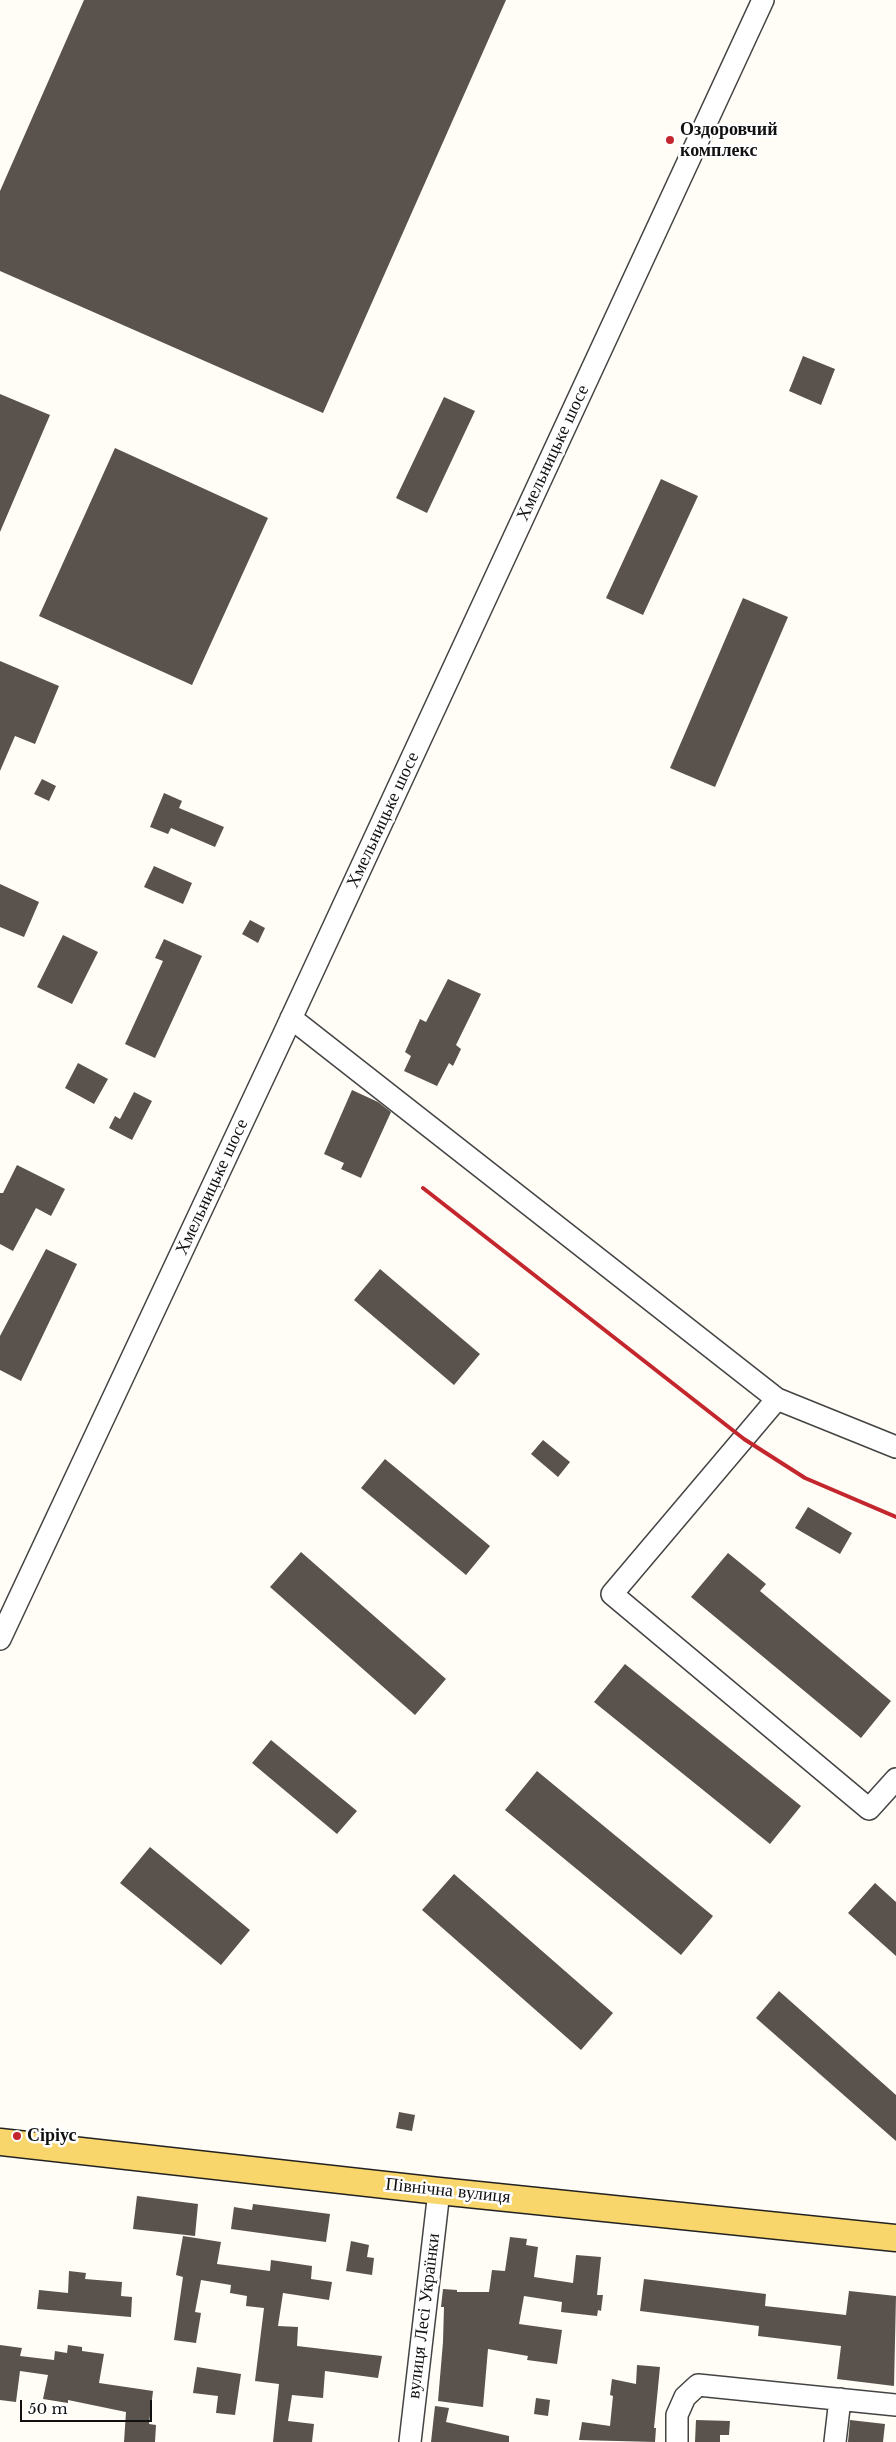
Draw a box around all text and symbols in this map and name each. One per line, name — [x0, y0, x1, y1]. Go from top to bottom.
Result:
place label: Оздоровчий комплекс — [680, 119, 778, 162]
marker: Оздоровчий комплекс — [664, 134, 676, 146]
street label: Хмельницьке шосе — [512, 382, 594, 524]
street label: Хмельницьке шосе — [342, 749, 424, 891]
street label: Хмельницьке шосе — [171, 1116, 253, 1258]
place label: Сіріус — [27, 2125, 76, 2147]
marker: Сіріус — [11, 2130, 23, 2142]
street label: Північна вулиця — [384, 2174, 512, 2208]
street label: вулиця Лесі Українки — [403, 2232, 445, 2400]
scale bar — [22, 2390, 155, 2422]
text: 50 m — [28, 2399, 68, 2418]

